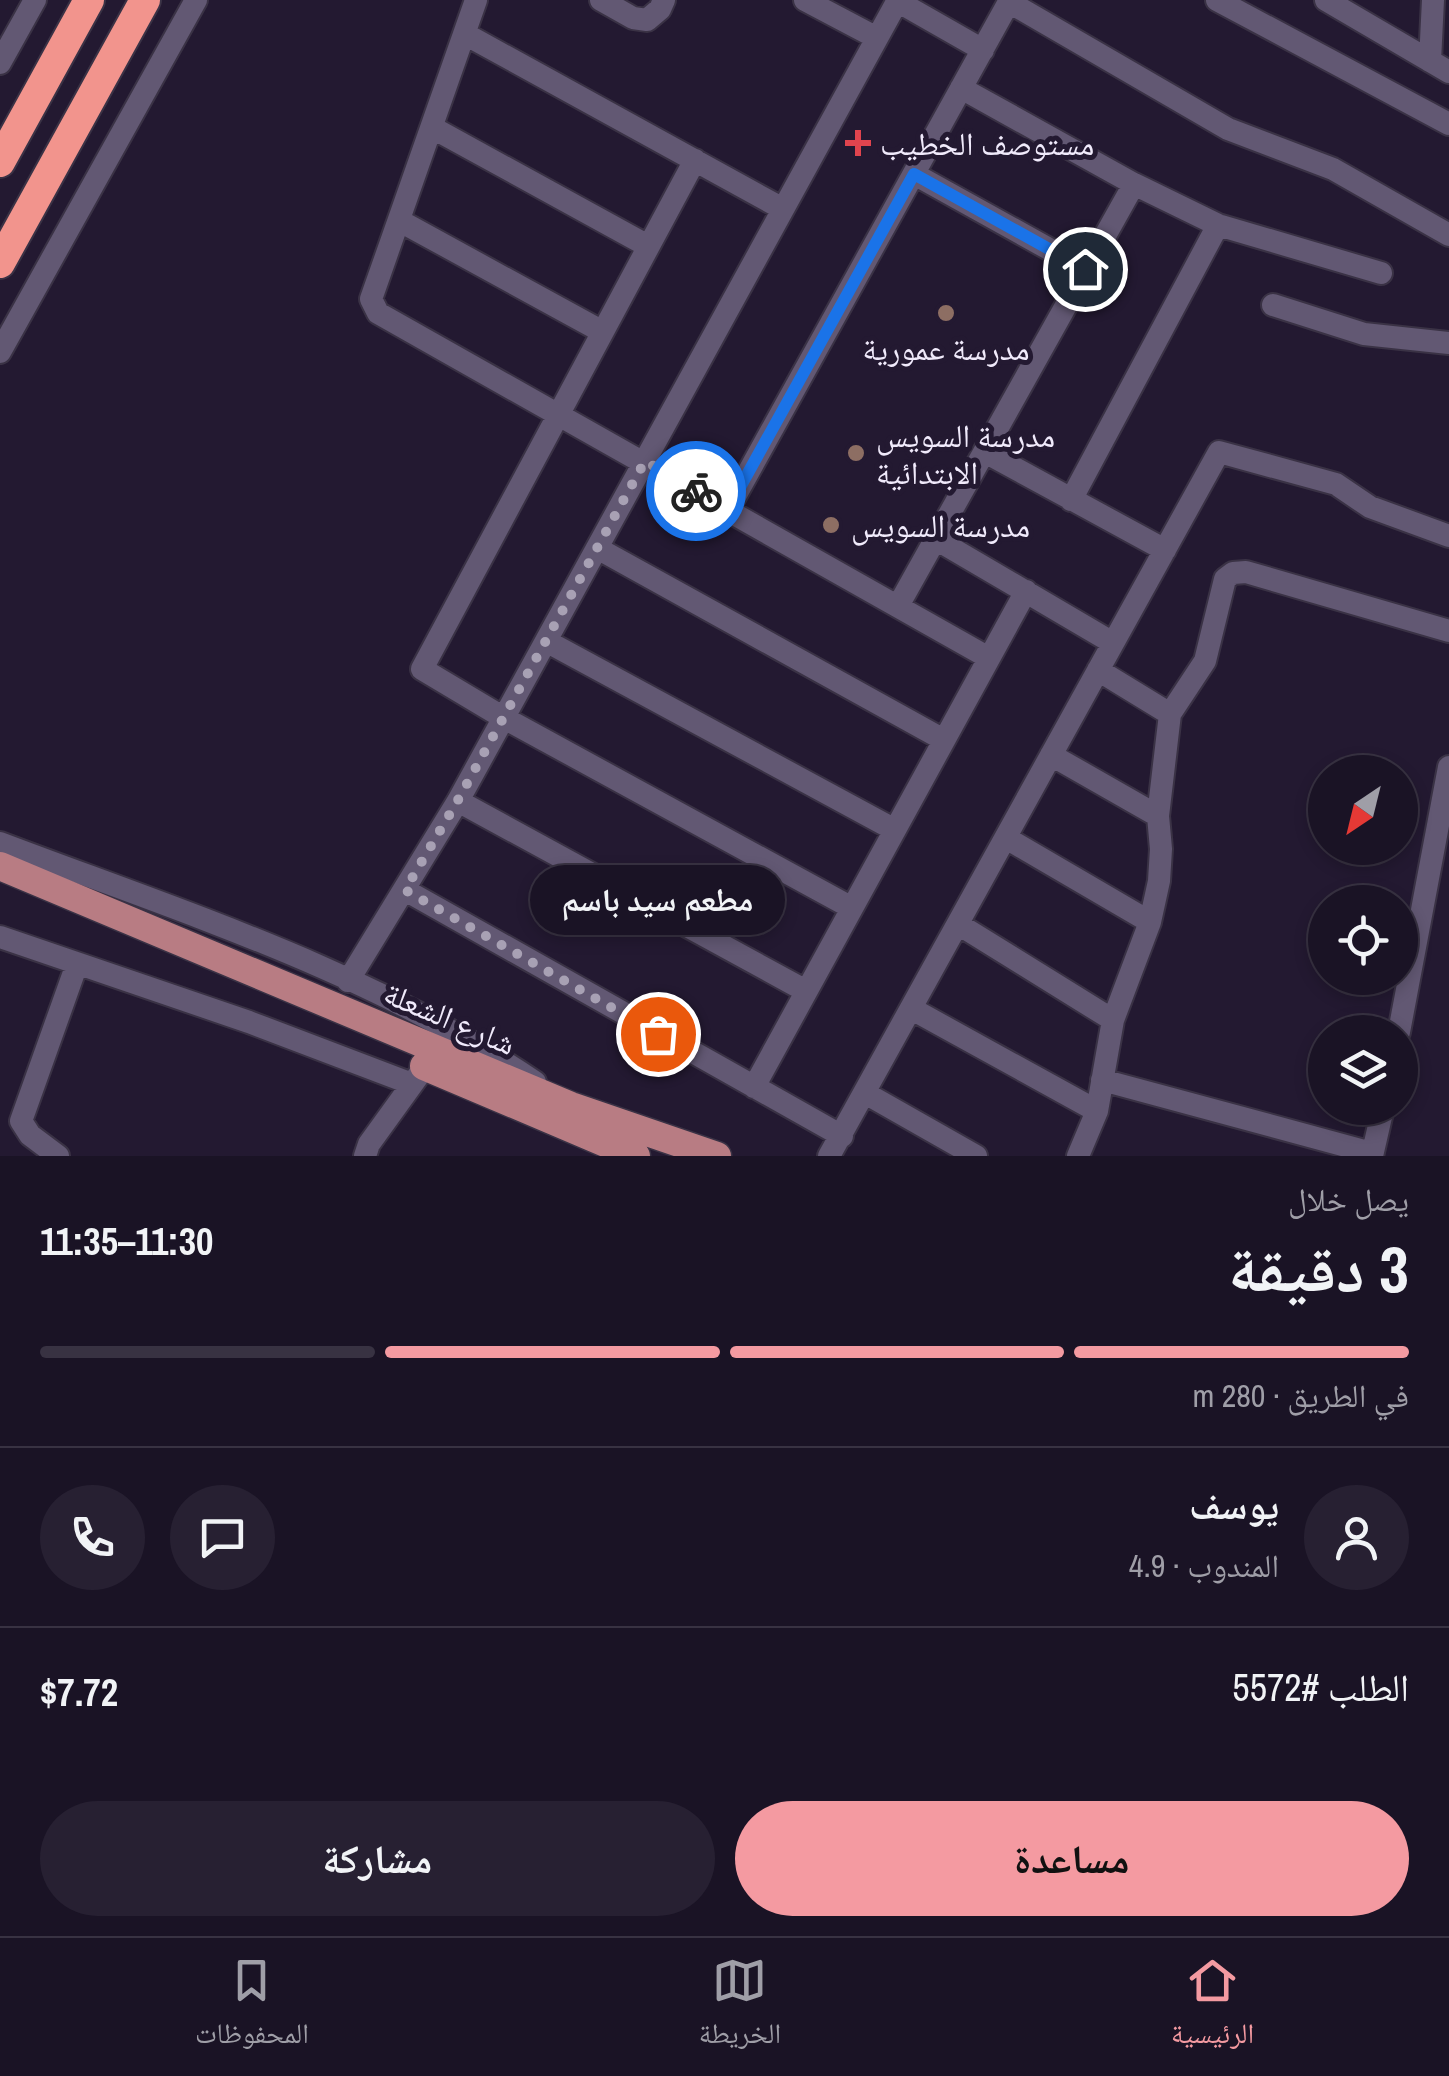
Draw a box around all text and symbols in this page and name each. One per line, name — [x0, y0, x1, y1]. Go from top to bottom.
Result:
place label: مستوصف الخطيب — [880, 122, 1094, 165]
marker: مستوصف الخطيب — [845, 130, 871, 156]
pin — [1043, 227, 1128, 312]
icon: home — [1058, 242, 1113, 297]
marker: مدرسة عمورية — [935, 302, 957, 324]
place label: مدرسة عمورية — [862, 327, 1030, 370]
place label: مدرسة السويس الابتدائية — [876, 414, 1055, 494]
courier — [646, 441, 746, 541]
marker: مدرسة السويس الابتدائية — [845, 442, 867, 464]
icon: bike — [669, 464, 724, 519]
place label: مدرسة السويس — [851, 504, 1030, 547]
marker: مدرسة السويس — [820, 514, 842, 536]
north arrow — [1308, 755, 1418, 865]
map controls — [1308, 755, 1418, 1125]
callout: مطعم سيد باسم — [530, 864, 786, 934]
text: مطعم سيد باسم — [561, 878, 754, 921]
button: locate — [1308, 885, 1418, 995]
street label: شارع الشعلة — [377, 971, 523, 1065]
pin — [616, 992, 701, 1077]
icon: bag — [631, 1007, 686, 1062]
button: layers — [1308, 1015, 1418, 1125]
text: يصل خلال — [1288, 1178, 1409, 1221]
text: 11:30–11:35 — [40, 1216, 213, 1267]
text: 3 دقيقة — [1228, 1225, 1409, 1312]
text: في الطريق · 280 m — [1192, 1374, 1409, 1417]
text: يوسف — [1189, 1480, 1279, 1531]
button: phone — [40, 1485, 145, 1590]
button: chat — [170, 1485, 275, 1590]
button: person — [1304, 1485, 1409, 1590]
text: المندوب · 4.9 — [1129, 1544, 1279, 1587]
text: الطلب #5572 — [1232, 1662, 1409, 1713]
text: $7.72 — [40, 1667, 118, 1718]
button: مشاركة — [40, 1801, 715, 1916]
button: مساعدة — [735, 1801, 1409, 1916]
tab: المحفوظات — [195, 1953, 309, 2061]
tab: الخريطة — [699, 1953, 781, 2061]
tab: الرئيسية — [1171, 1953, 1254, 2061]

